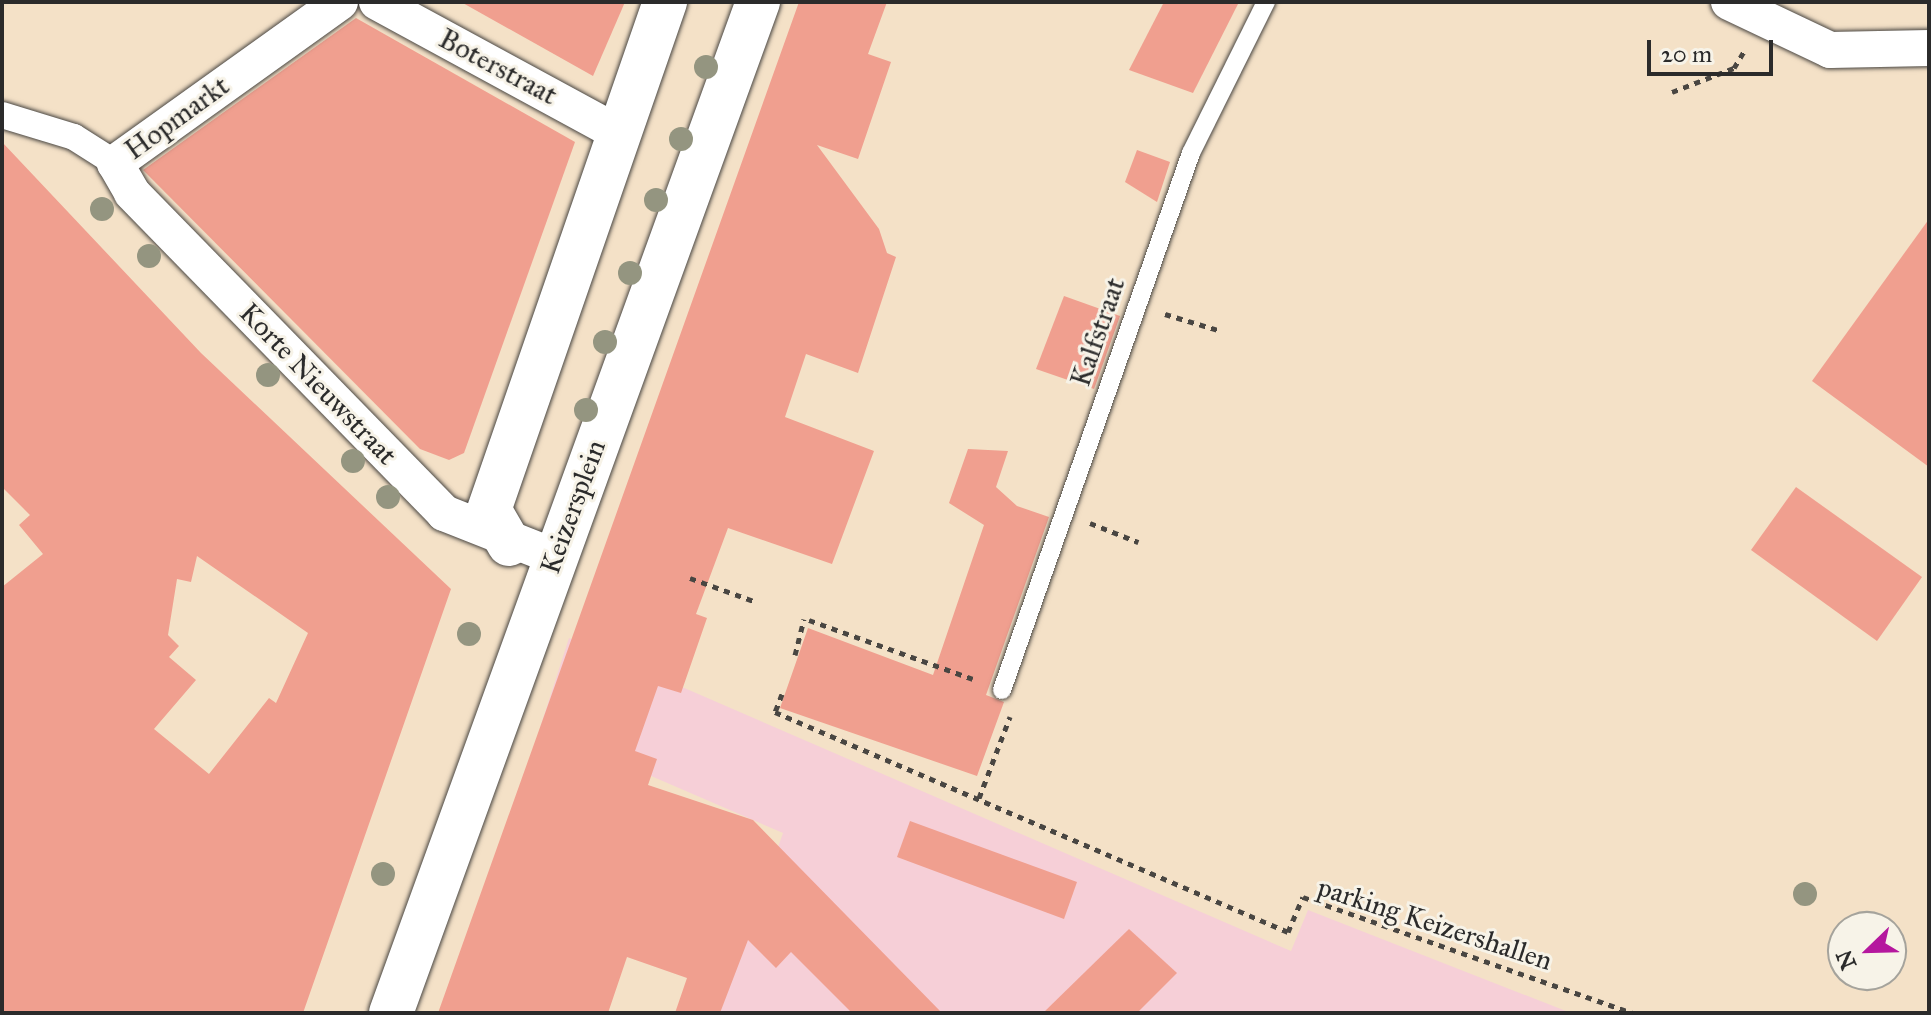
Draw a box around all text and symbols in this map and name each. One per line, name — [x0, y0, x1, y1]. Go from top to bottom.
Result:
street label: Boterstraat — [433, 22, 563, 112]
scale bar — [1651, 24, 1777, 74]
text: 20 m — [1661, 39, 1712, 69]
street label: Hopmarkt — [118, 69, 236, 167]
street label: Kalfstraat — [1064, 273, 1132, 391]
street label: Korte Nieuwstraat — [232, 296, 404, 472]
street label: Keizersplein — [533, 435, 613, 579]
street label: parking Keizershallen — [1314, 870, 1556, 978]
north arrow — [1827, 911, 1907, 991]
text: N — [1830, 946, 1862, 974]

